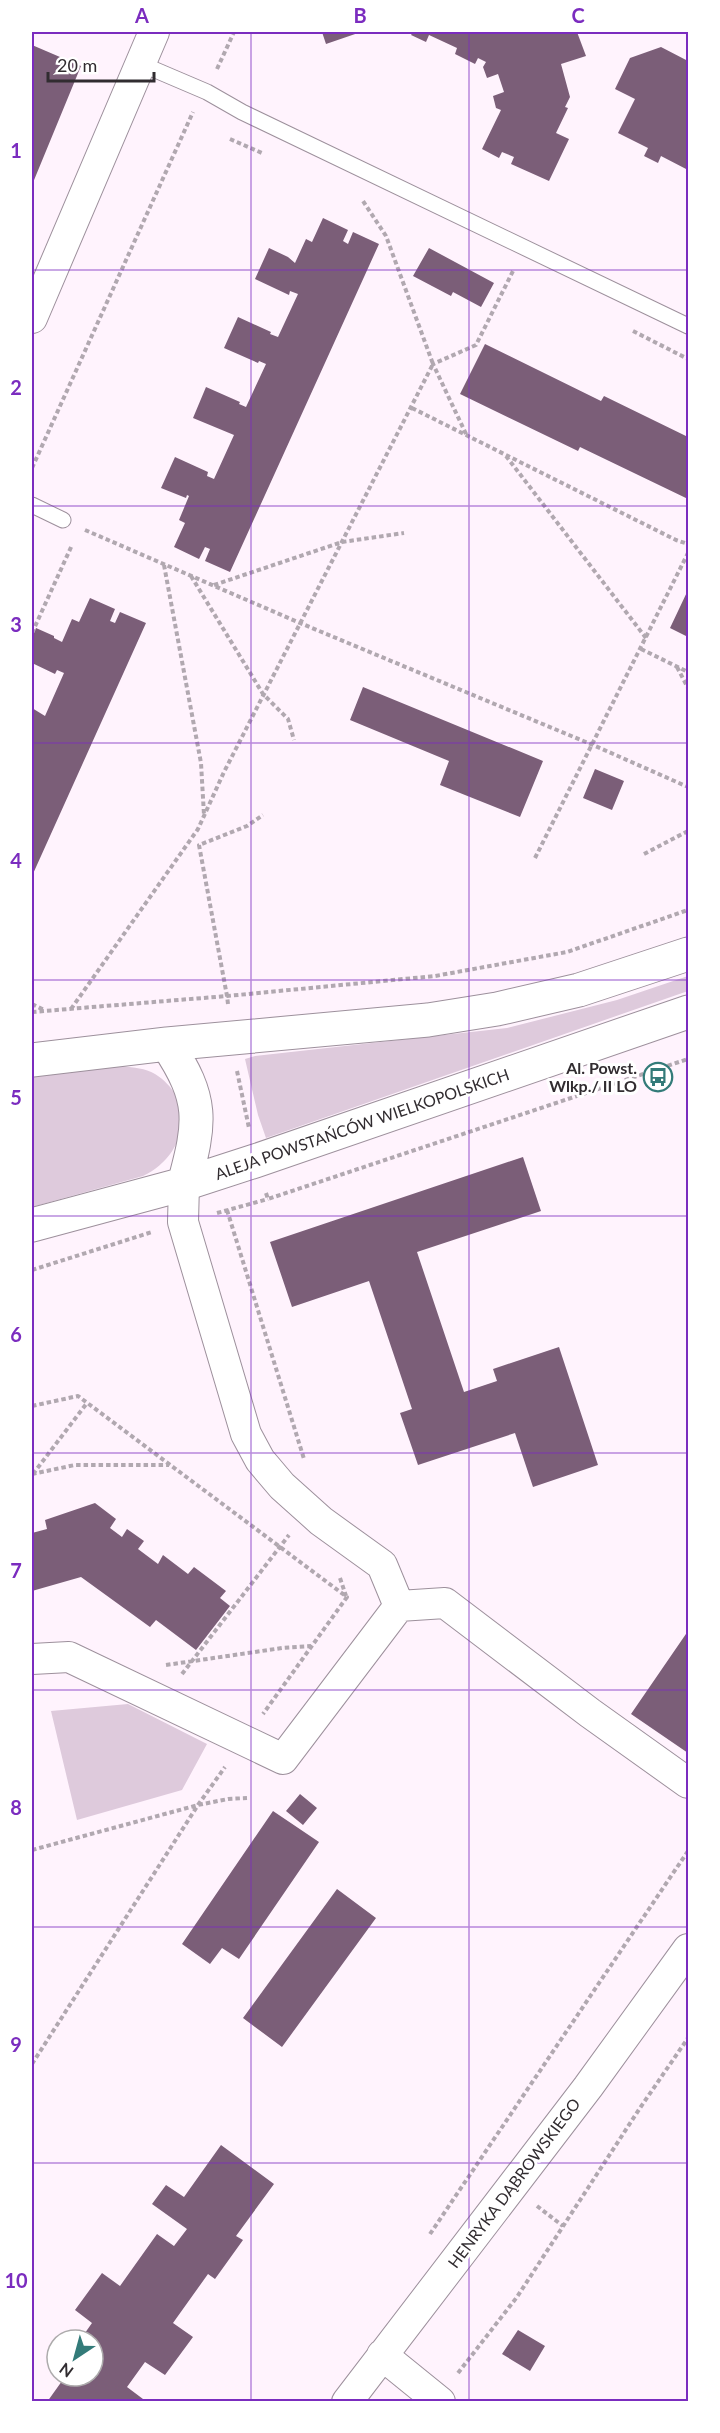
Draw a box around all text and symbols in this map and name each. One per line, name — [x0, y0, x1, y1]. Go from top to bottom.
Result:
text: A — [134, 3, 149, 27]
text: B — [353, 3, 367, 27]
text: C — [571, 3, 585, 27]
scale bar — [48, 45, 154, 83]
text: 20 m — [57, 54, 97, 76]
text: 1 — [10, 138, 22, 162]
text: 2 — [10, 375, 22, 399]
text: 3 — [10, 612, 22, 636]
text: 4 — [10, 848, 22, 872]
place label: Al. Powst. Wlkp./ II LO — [549, 1058, 637, 1095]
bus stop icon: Al. Powst. Wlkp./ II LO — [642, 1061, 674, 1093]
street label: ALEJA POWSTAŃCÓW WIELKOPOLSKICH — [212, 1064, 511, 1183]
text: 5 — [10, 1085, 22, 1109]
text: 6 — [10, 1322, 22, 1346]
text: 7 — [10, 1558, 22, 1582]
text: 8 — [10, 1795, 22, 1819]
text: 9 — [10, 2032, 22, 2056]
street label: HENRYKA DĄBROWSKIEGO — [444, 2094, 584, 2271]
text: 10 — [4, 2268, 28, 2292]
north arrow — [45, 2328, 105, 2388]
text: N — [55, 2359, 76, 2382]

